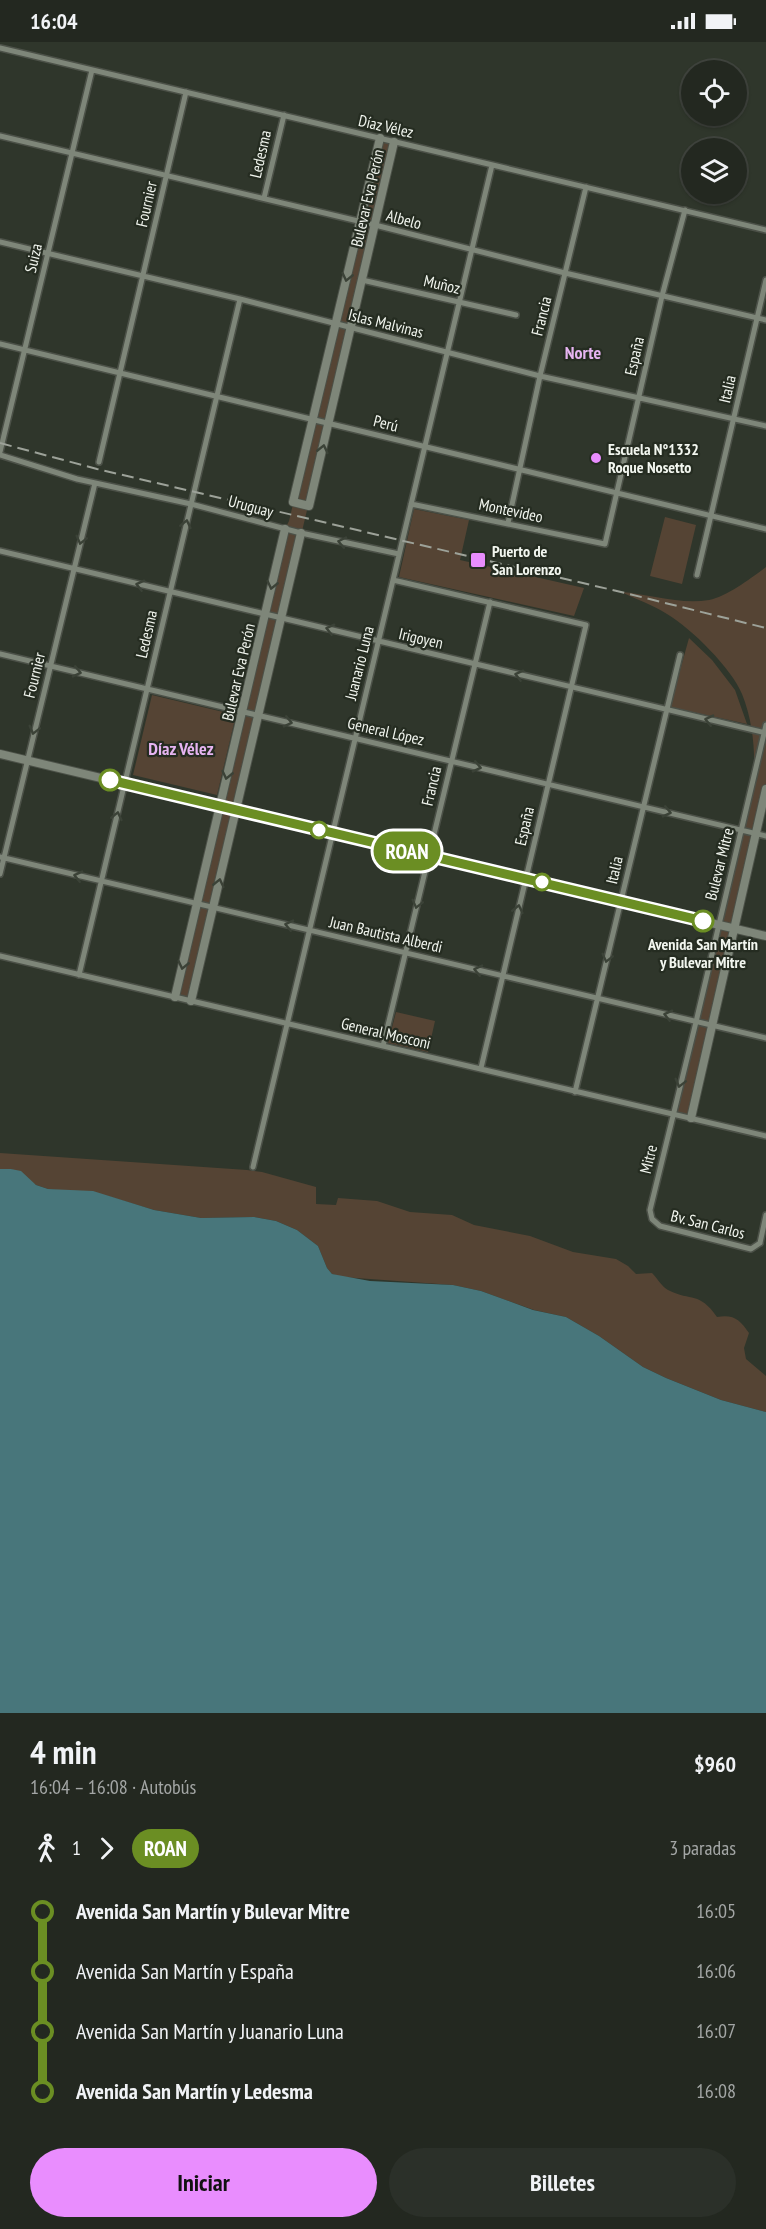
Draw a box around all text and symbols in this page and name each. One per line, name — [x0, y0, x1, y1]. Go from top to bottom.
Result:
text: 16:04 — [30, 7, 78, 35]
map controls — [681, 60, 747, 204]
button: locate — [681, 60, 747, 126]
street label: Díaz Vélez — [357, 110, 416, 142]
street label: Ledesma — [245, 128, 275, 180]
button: layers — [681, 138, 747, 204]
street label: Bulevar Eva Perón — [346, 147, 388, 249]
street label: Fournier — [131, 179, 161, 229]
street label: Albelo — [384, 205, 424, 233]
street label: Suiza — [20, 241, 46, 275]
street label: Muñoz — [422, 270, 462, 298]
one-way arrow — [341, 272, 354, 282]
street label: Francia — [526, 294, 556, 338]
street label: Islas Malvinas — [346, 304, 426, 342]
street label: España — [620, 335, 648, 377]
district label: Norte — [565, 341, 601, 364]
street label: Italia — [714, 373, 740, 405]
street label: Perú — [372, 410, 400, 436]
place label: Escuela N°1332 Roque Nosetto — [608, 439, 699, 477]
one-way arrow — [315, 445, 328, 455]
marker: Escuela N°1332 Roque Nosetto — [589, 451, 603, 465]
street label: Uruguay — [226, 490, 276, 522]
street label: Montevideo — [477, 493, 545, 527]
one-way arrow — [179, 519, 192, 529]
one-way arrow — [75, 535, 88, 545]
one-way arrow — [338, 536, 348, 549]
place label: Puerto de San Lorenzo — [492, 541, 561, 579]
marker: Puerto de San Lorenzo — [469, 551, 487, 569]
one-way arrow — [135, 579, 145, 592]
one-way arrow — [266, 580, 279, 590]
street label: Ledesma — [131, 608, 161, 660]
street label: Bulevar Eva Perón — [217, 621, 259, 723]
street label: Irigoyen — [397, 623, 445, 653]
one-way arrow — [325, 624, 335, 637]
street label: Juanario Luna — [340, 624, 378, 703]
street label: Fournier — [19, 650, 49, 700]
one-way arrow — [72, 665, 82, 678]
one-way arrow — [514, 670, 524, 683]
street label: General López — [346, 712, 427, 750]
one-way arrow — [704, 714, 714, 727]
one-way arrow — [282, 715, 292, 728]
one-way arrow — [29, 724, 42, 734]
district label: Díaz Vélez — [148, 737, 214, 760]
one-way arrow — [472, 759, 482, 772]
street label: Francia — [417, 764, 445, 808]
unlabelled marker — [99, 769, 121, 791]
one-way arrow — [222, 770, 235, 780]
one-way arrow — [662, 804, 672, 817]
street label: España — [510, 805, 538, 847]
one-way arrow — [110, 811, 123, 821]
unlabelled marker — [310, 821, 328, 839]
street label: Bulevar Mitre — [700, 826, 738, 902]
line badge: ROAN — [365, 832, 449, 870]
text: ROAN — [386, 838, 428, 865]
street label: Italia — [601, 854, 627, 886]
one-way arrow — [74, 870, 84, 883]
unlabelled marker — [533, 873, 551, 891]
one-way arrow — [212, 878, 225, 888]
one-way arrow — [411, 899, 424, 909]
one-way arrow — [511, 905, 524, 915]
marker: Avenida San Martín y Bulevar Mitre — [692, 910, 714, 932]
street label: Juan Bautista Alberdi — [327, 911, 444, 957]
one-way arrow — [284, 920, 294, 933]
place label: Avenida San Martín y Bulevar Mitre — [647, 934, 758, 972]
one-way arrow — [601, 953, 614, 963]
one-way arrow — [177, 960, 190, 970]
one-way arrow — [474, 964, 484, 977]
one-way arrow — [663, 1010, 673, 1023]
street label: General Mosconi — [339, 1013, 433, 1053]
one-way arrow — [675, 1078, 688, 1088]
street label: Mitre — [635, 1143, 661, 1175]
street label: Bv. San Carlos — [669, 1205, 747, 1243]
text: 4 min — [30, 1730, 97, 1773]
text: $960 — [694, 1750, 736, 1778]
text: 16:04 – 16:08 · Autobús — [30, 1774, 196, 1800]
icon: walk — [30, 1832, 63, 1865]
icon: forward — [90, 1832, 123, 1865]
text: 1 — [72, 1835, 81, 1861]
text: ROAN — [144, 1835, 187, 1862]
text: 3 paradas — [669, 1835, 736, 1861]
text: Avenida San Martín y Bulevar Mitre — [76, 1897, 350, 1925]
text: 16:05 — [696, 1898, 736, 1924]
text: Avenida San Martín y España — [76, 1957, 294, 1985]
text: 16:06 — [696, 1958, 736, 1984]
text: Avenida San Martín y Juanario Luna — [76, 2017, 344, 2045]
text: 16:07 — [696, 2018, 736, 2044]
text: Avenida San Martín y Ledesma — [76, 2077, 313, 2105]
text: 16:08 — [696, 2078, 736, 2104]
button: Iniciar — [30, 2148, 377, 2217]
button: Billetes — [389, 2148, 736, 2217]

